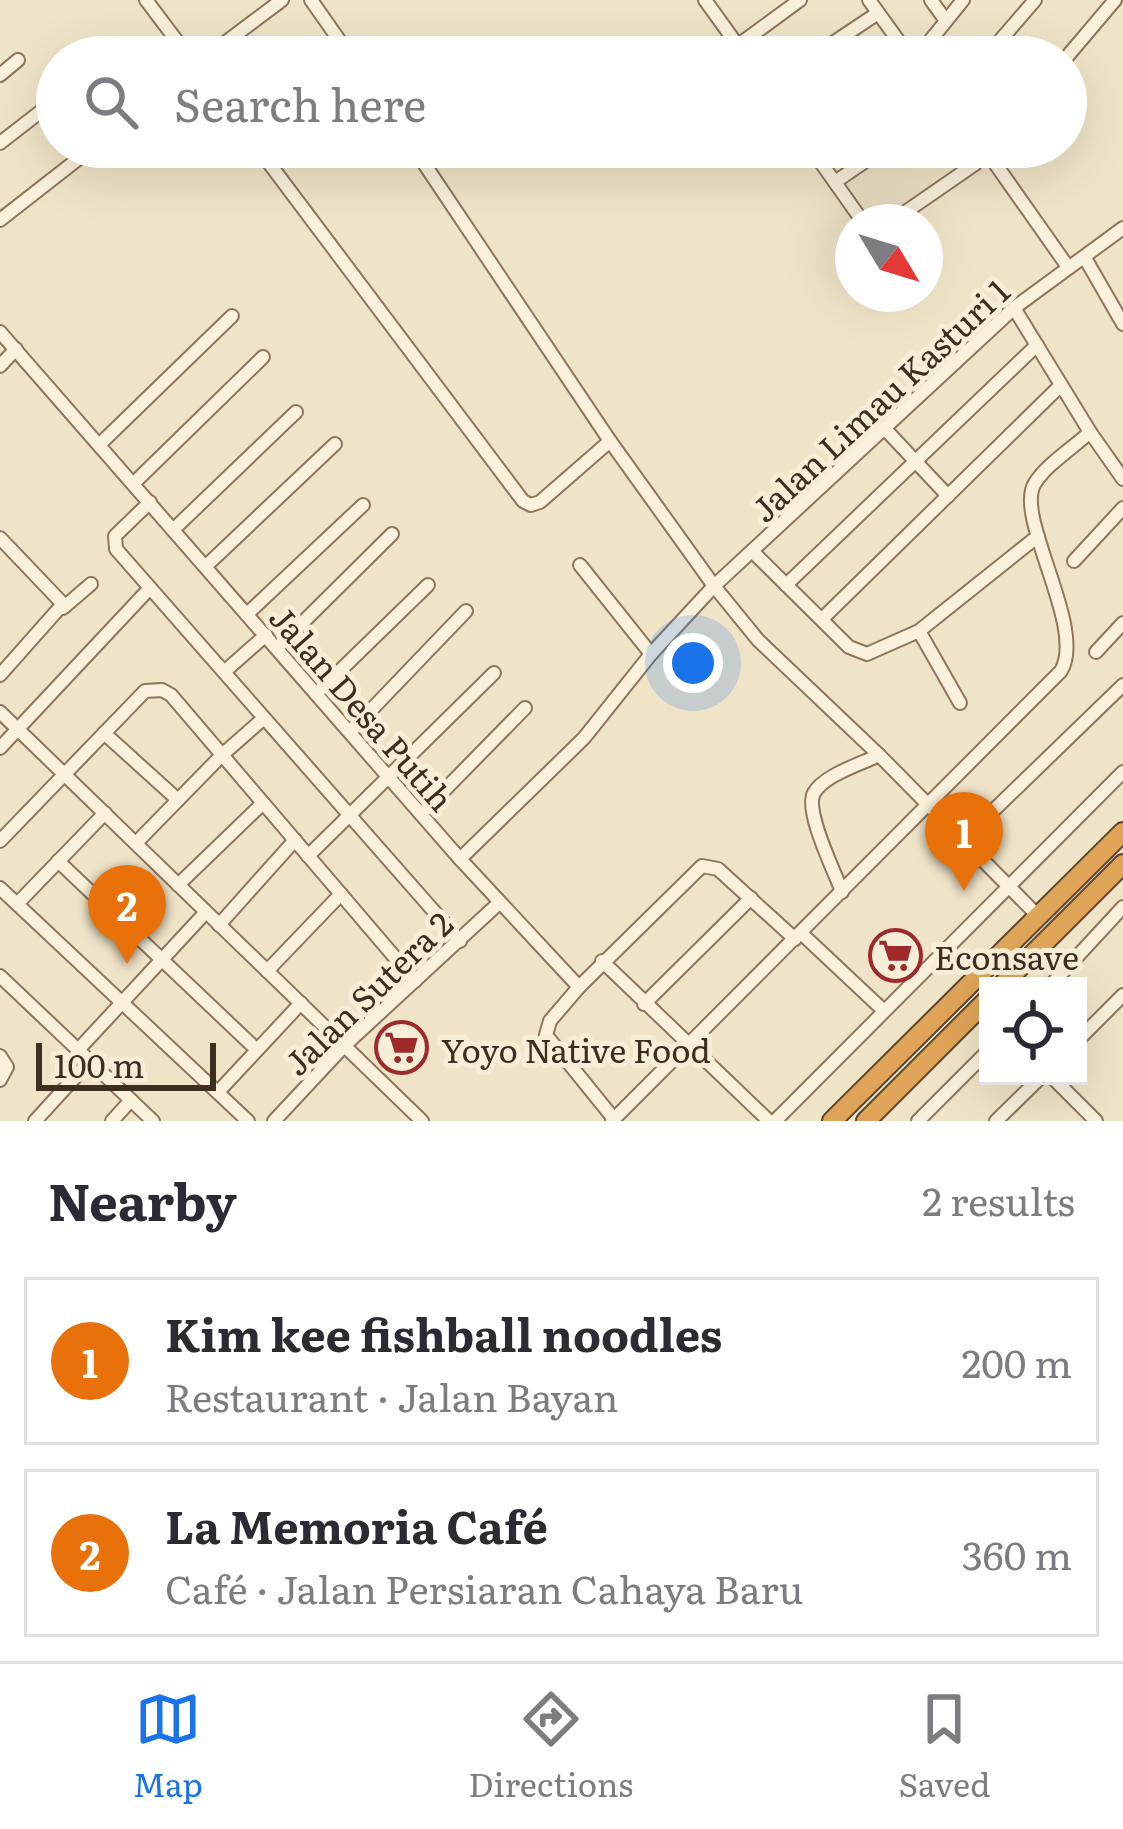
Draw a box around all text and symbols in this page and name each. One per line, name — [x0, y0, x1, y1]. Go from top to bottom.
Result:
search box — [36, 36, 1087, 168]
icon: search — [78, 69, 144, 135]
text: Search here — [174, 69, 426, 136]
north arrow — [835, 204, 943, 312]
street label: Jalan Limau Kasturi 1 — [739, 266, 1019, 532]
street label: Jalan Desa Putih — [260, 593, 466, 821]
your location — [663, 633, 723, 693]
pin: 1 — [925, 792, 1003, 891]
pin: 2 — [88, 865, 166, 964]
street label: Jalan Sutera 2 — [272, 899, 462, 1085]
supermarket icon: Econsave — [867, 927, 923, 983]
place label: Econsave — [934, 931, 1079, 980]
map controls — [979, 977, 1087, 1085]
button: locate — [979, 977, 1087, 1085]
supermarket icon: Yoyo Native Food — [374, 1020, 430, 1076]
place label: Yoyo Native Food — [441, 1024, 711, 1073]
scale bar — [36, 1037, 216, 1090]
text: 100 m — [54, 1039, 144, 1088]
text: Nearby — [48, 1161, 237, 1237]
text: 2 results — [922, 1170, 1075, 1228]
text: Kim kee fishball noodles — [165, 1299, 722, 1366]
text: 1 — [82, 1332, 98, 1390]
text: 200 m — [962, 1332, 1072, 1390]
text: Restaurant · Jalan Bayan — [165, 1366, 619, 1424]
text: La Memoria Café — [165, 1491, 548, 1558]
text: 2 — [80, 1524, 100, 1582]
text: 360 m — [962, 1524, 1072, 1582]
text: Café · Jalan Persiaran Cahaya Baru — [165, 1558, 803, 1616]
tab: Map — [133, 1686, 203, 1807]
tab: Directions — [468, 1686, 633, 1807]
tab: Saved — [898, 1686, 990, 1807]

